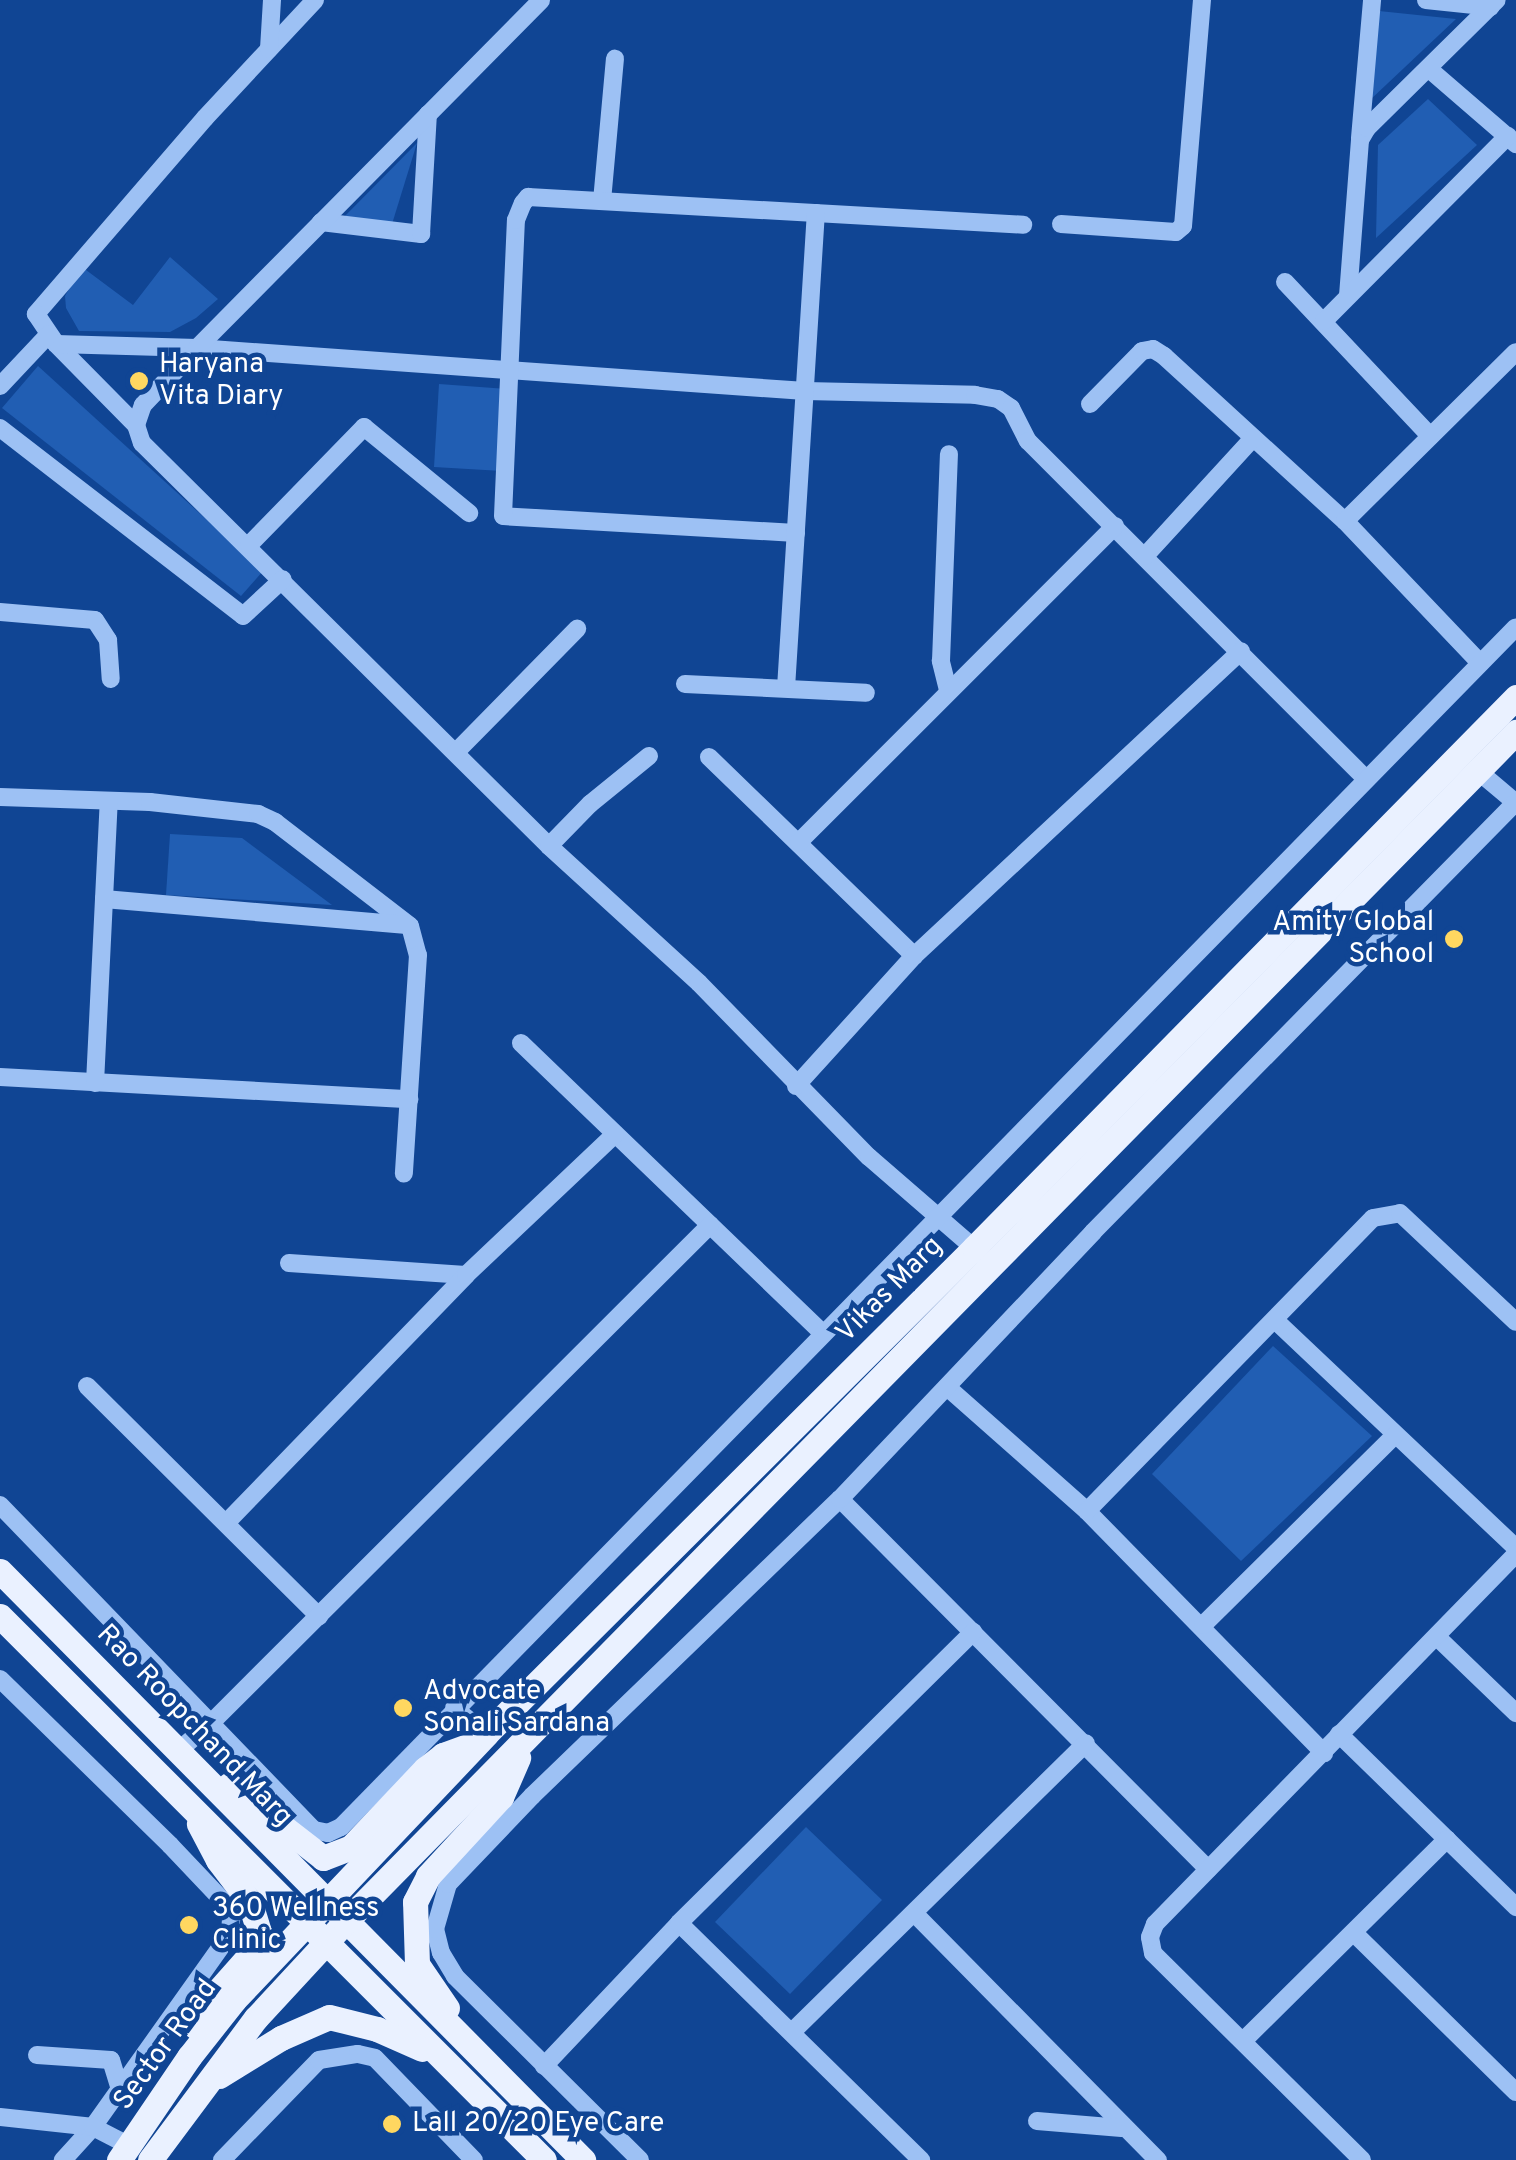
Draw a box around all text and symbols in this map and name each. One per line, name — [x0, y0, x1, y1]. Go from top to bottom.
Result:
place label: Haryana Vita Diary — [159, 348, 283, 414]
marker: Haryana Vita Diary — [128, 370, 150, 392]
place label: Amity Global School — [1272, 906, 1434, 972]
marker: Amity Global School — [1443, 928, 1465, 950]
street label: Vikas Marg — [830, 1230, 950, 1350]
street label: Rao Roopchand Marg — [89, 1618, 299, 1834]
place label: Advocate Sonali Sardana — [423, 1675, 610, 1741]
marker: Advocate Sonali Sardana — [392, 1697, 414, 1719]
place label: 360 Wellness Clinic — [212, 1892, 380, 1958]
marker: 360 Wellness Clinic — [176, 1912, 202, 1938]
street label: Sector Road — [107, 1973, 225, 2117]
place label: Lall 20/20 Eye Care — [412, 2107, 664, 2141]
marker: Lall 20/20 Eye Care — [381, 2113, 403, 2135]

